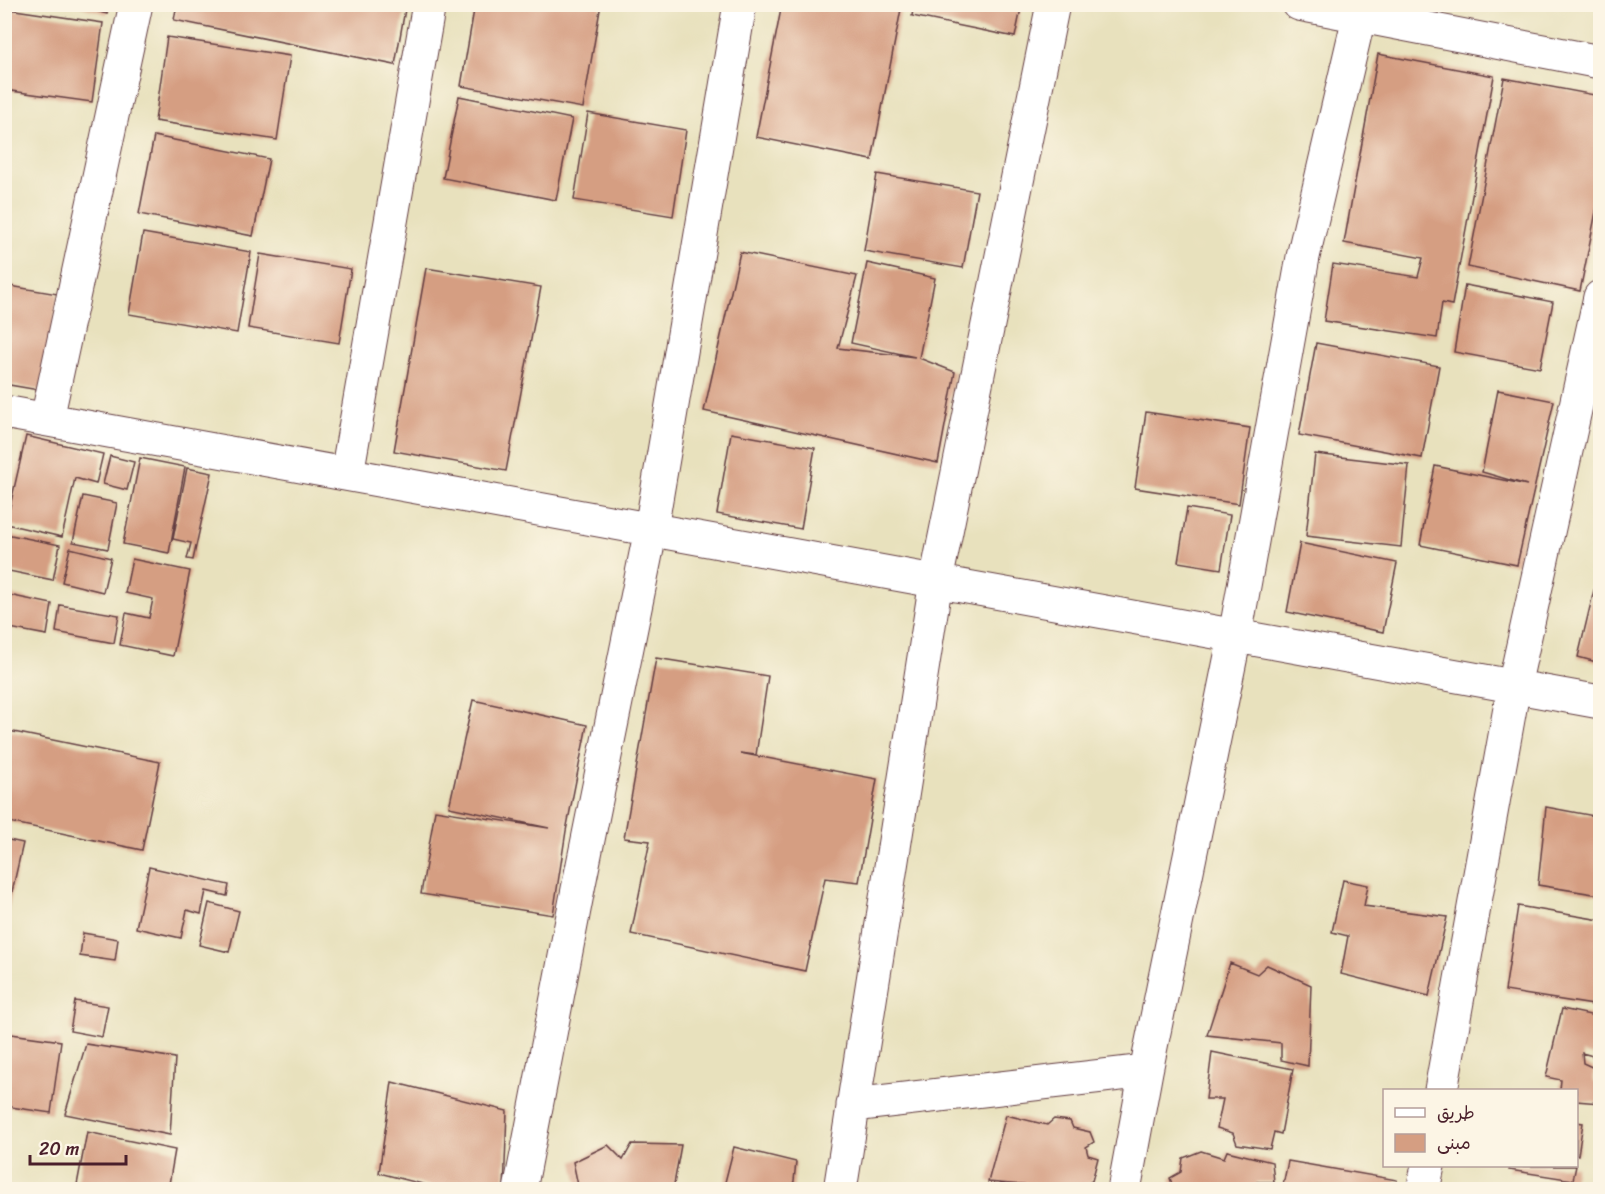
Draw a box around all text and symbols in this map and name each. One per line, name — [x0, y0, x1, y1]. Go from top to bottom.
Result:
legend — [1383, 1089, 1578, 1167]
text: طريق — [1437, 1097, 1475, 1129]
text: مبنى — [1437, 1127, 1471, 1159]
scale bar — [30, 1128, 126, 1166]
text: 20 m — [39, 1133, 79, 1165]

